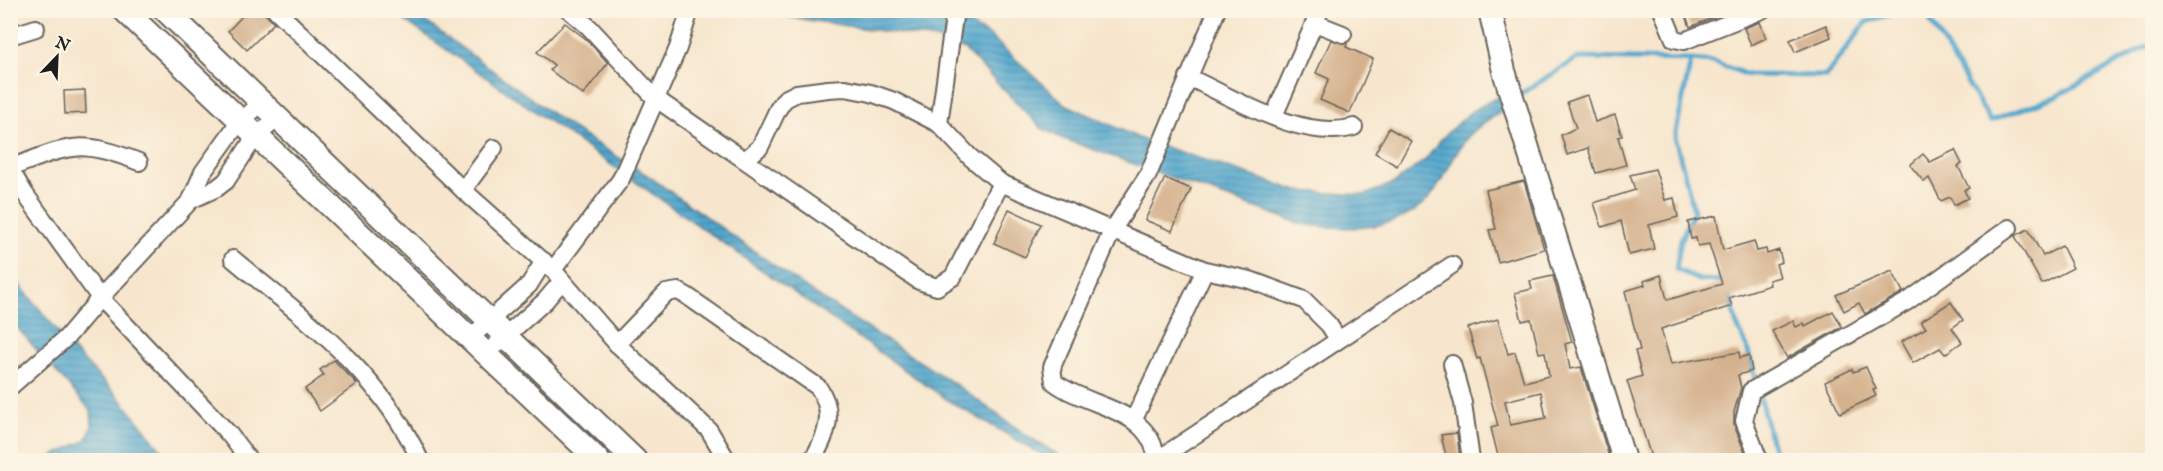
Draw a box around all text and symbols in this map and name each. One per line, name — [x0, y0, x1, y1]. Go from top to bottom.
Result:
north arrow — [27, 27, 87, 87]
text: N — [51, 33, 73, 57]

